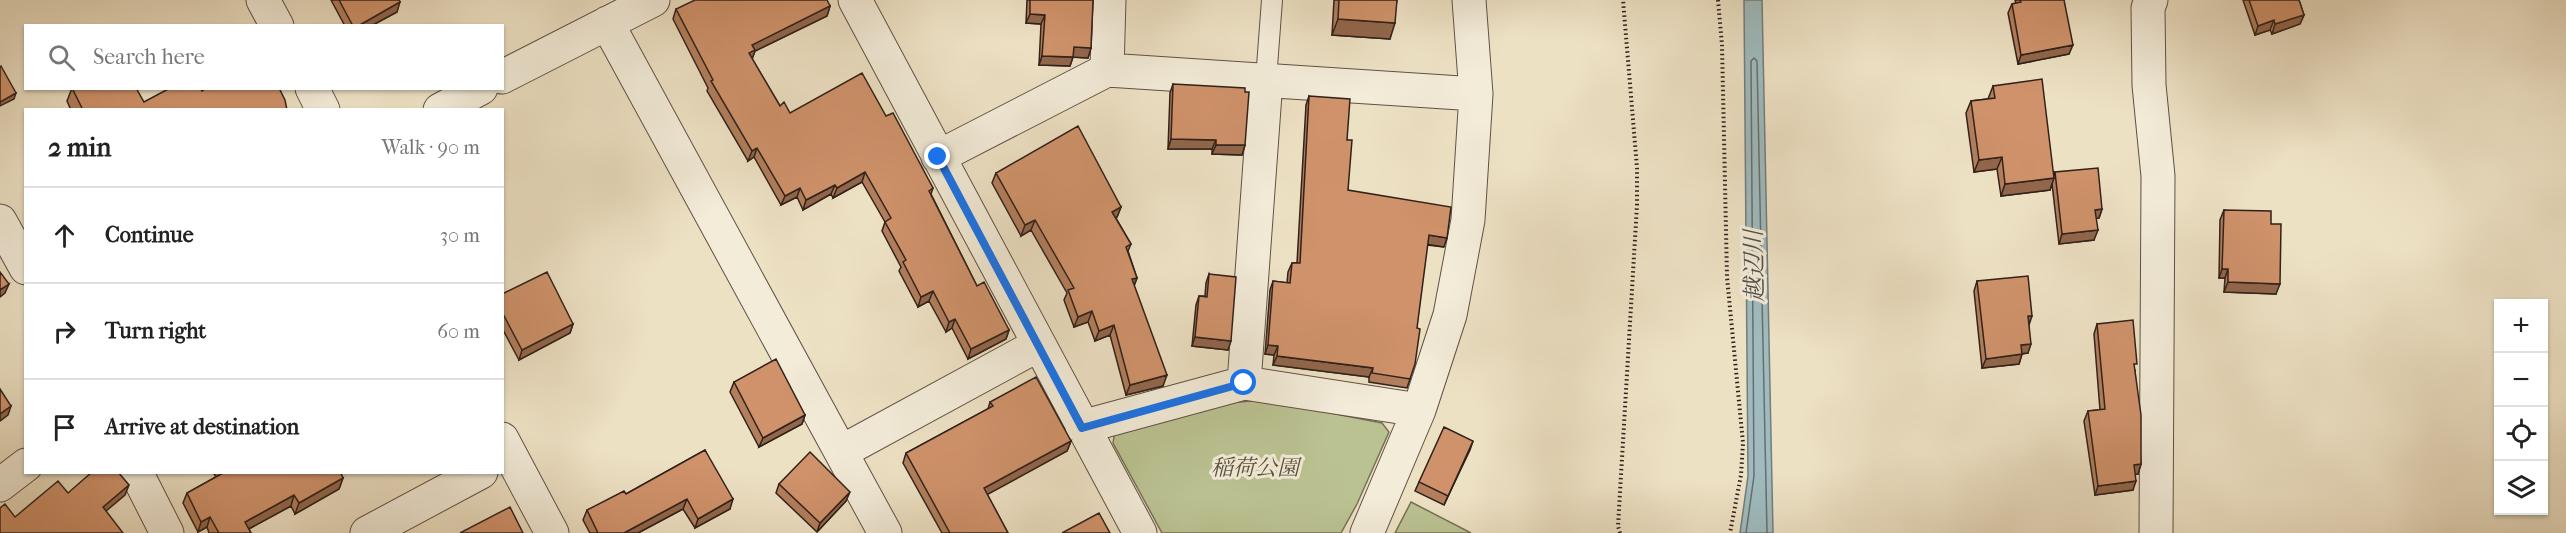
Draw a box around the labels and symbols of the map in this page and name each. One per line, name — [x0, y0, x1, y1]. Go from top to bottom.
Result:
route end — [924, 143, 950, 169]
water label: 越辺川 — [1739, 227, 1769, 302]
route start — [1230, 369, 1256, 395]
park label: 稲荷公園 — [1211, 455, 1302, 481]

